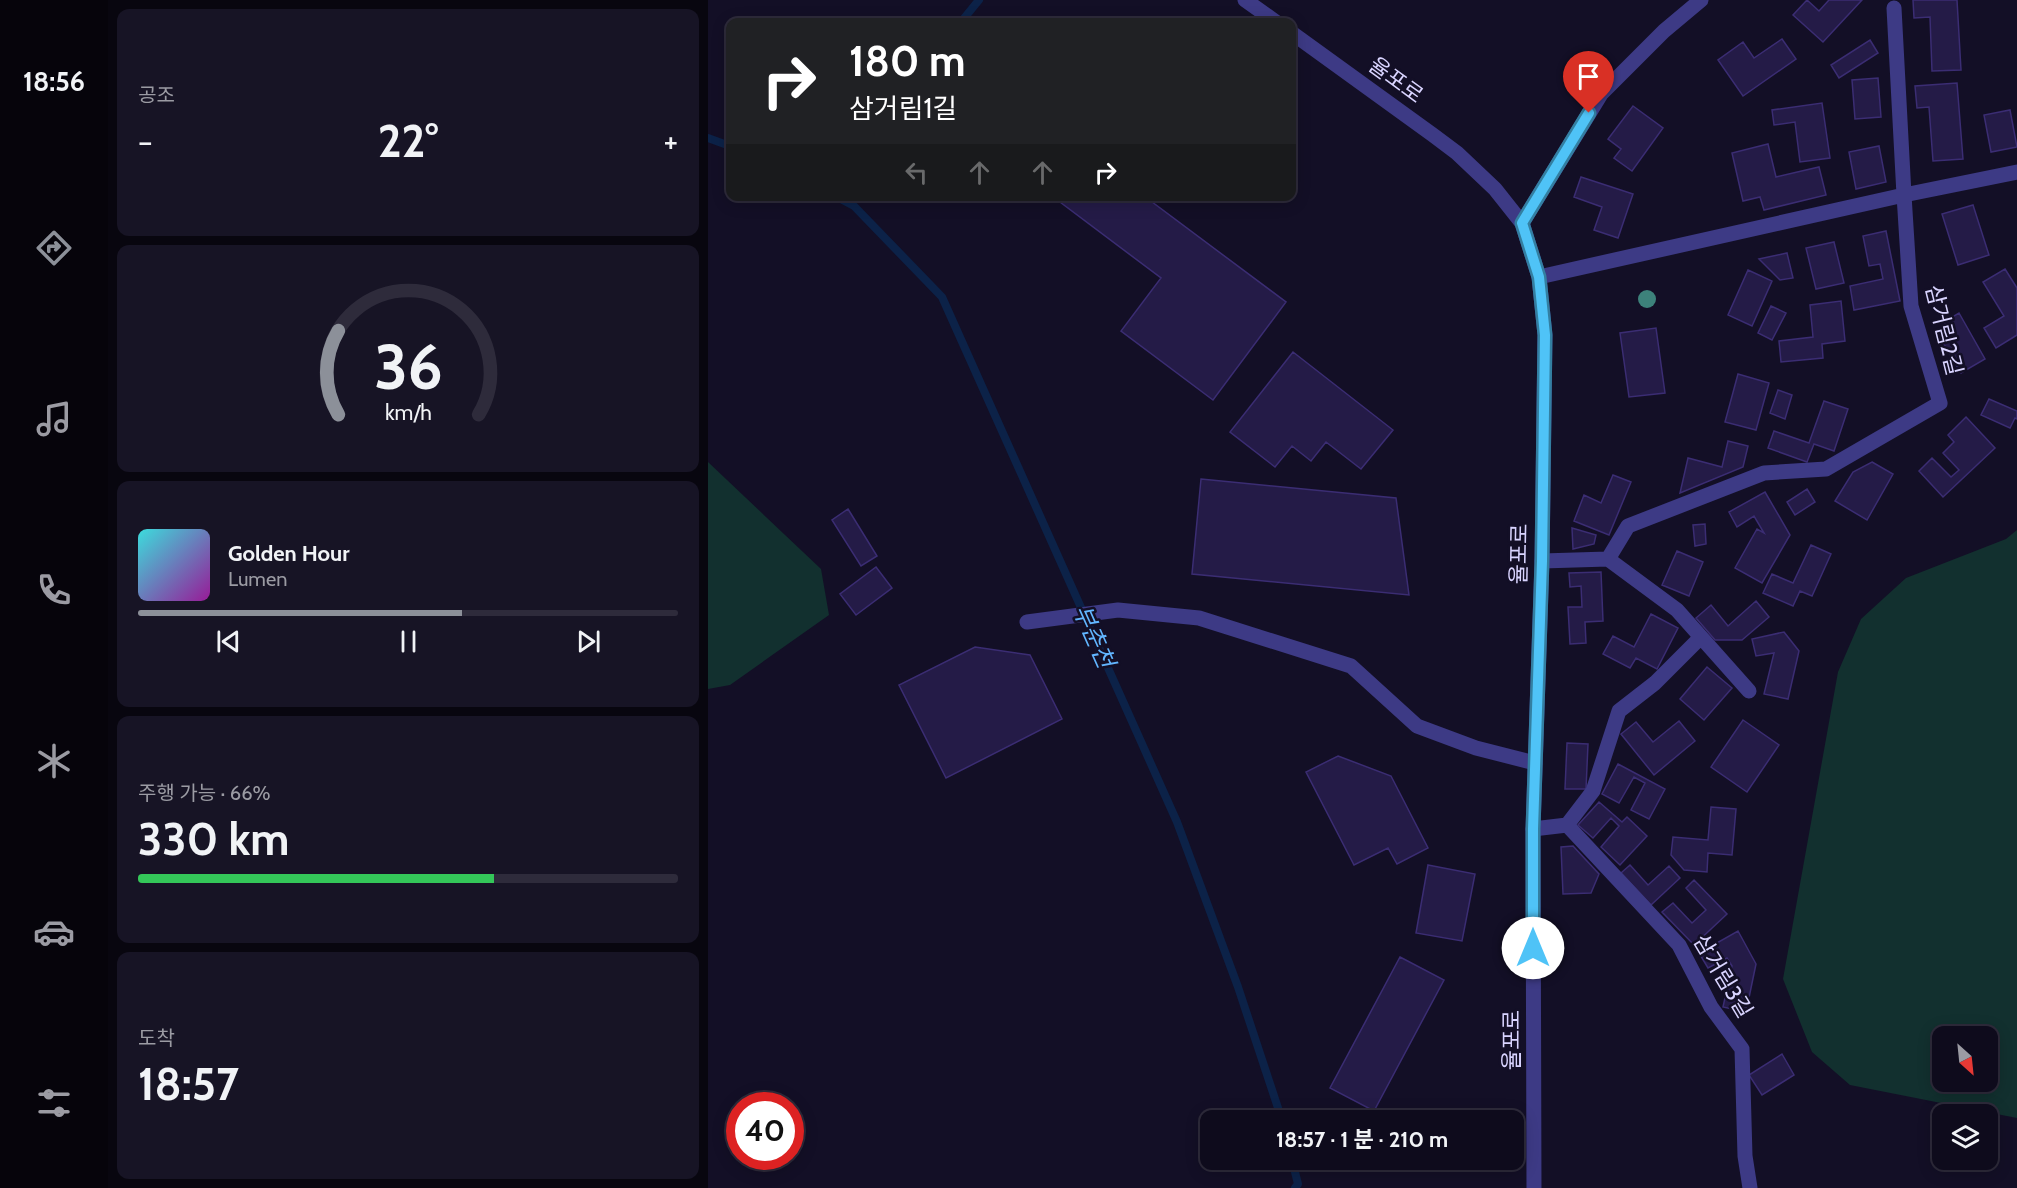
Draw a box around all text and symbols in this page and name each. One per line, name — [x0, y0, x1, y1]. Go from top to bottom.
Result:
text: 180 m — [849, 35, 965, 87]
icon: right — [750, 42, 828, 120]
street label: 율포로 — [1363, 51, 1429, 109]
pin — [1563, 51, 1614, 113]
icon: arrive — [1572, 60, 1605, 93]
text: 18:56 — [23, 65, 85, 98]
text: 공조 — [138, 83, 175, 107]
text: 삼거림1길 — [849, 92, 957, 125]
text: 22° — [378, 114, 438, 168]
text: − — [138, 121, 153, 161]
text: + — [663, 121, 678, 161]
icon: left — [900, 156, 933, 189]
icon: ahead — [963, 156, 996, 189]
icon: ahead — [1026, 156, 1059, 189]
icon: right — [1089, 156, 1122, 189]
icon: directions — [33, 227, 75, 269]
street label: 삼거림2길 — [1920, 282, 1968, 378]
text: 36 — [374, 329, 442, 405]
icon: music — [33, 398, 75, 440]
text: km/h — [385, 400, 431, 426]
street label: 율포로 — [1505, 523, 1533, 585]
text: Golden Hour — [228, 540, 349, 567]
text: Lumen — [228, 567, 287, 591]
icon: phone — [33, 569, 75, 611]
water label: 부춘천 — [1067, 600, 1122, 675]
icon: previous — [212, 625, 245, 658]
icon: pause — [392, 625, 425, 658]
icon: next — [572, 625, 605, 658]
icon: climate — [33, 740, 75, 782]
text: 주행 가능 · 66% — [138, 781, 271, 805]
text: 330 km — [138, 812, 289, 866]
icon: car — [33, 911, 75, 953]
position arrow — [1501, 916, 1565, 980]
street label: 삼거림3길 — [1688, 929, 1758, 1023]
street label: 율포로 — [1498, 1010, 1525, 1070]
text: 도착 — [138, 1026, 175, 1050]
north arrow — [1932, 1026, 1998, 1092]
map controls — [1932, 1026, 1998, 1170]
text: 18:57 — [138, 1057, 239, 1111]
icon: filters — [33, 1082, 75, 1124]
speed limit sign: 40 — [726, 1092, 804, 1170]
button: layers — [1932, 1104, 1998, 1170]
text: 18:57 · 1 분 · 210 m — [1276, 1126, 1448, 1153]

